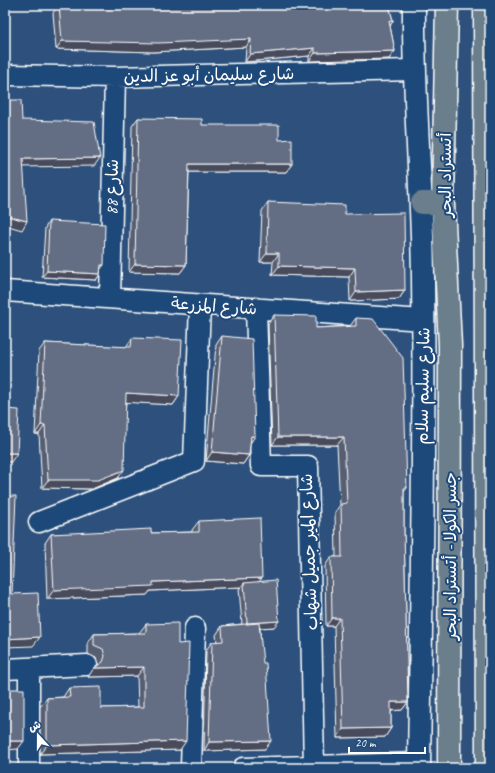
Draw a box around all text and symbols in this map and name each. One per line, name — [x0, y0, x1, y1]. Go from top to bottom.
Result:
street label: شارع سليمان أبو عز الدين — [124, 63, 294, 88]
street label: أتستراد البحر — [435, 133, 456, 219]
street label: شارع 88 — [101, 159, 124, 215]
street label: شارع المزرعة — [170, 293, 258, 320]
street label: شارع سليم سلام — [411, 327, 437, 445]
street label: جسر الكولا - أتستراد البحر — [440, 472, 461, 642]
street label: شارع المير جميل شهاب — [296, 473, 323, 631]
north arrow — [18, 715, 58, 755]
text: ش — [26, 717, 43, 734]
scale bar — [349, 729, 425, 755]
text: 20 m — [355, 735, 377, 751]

